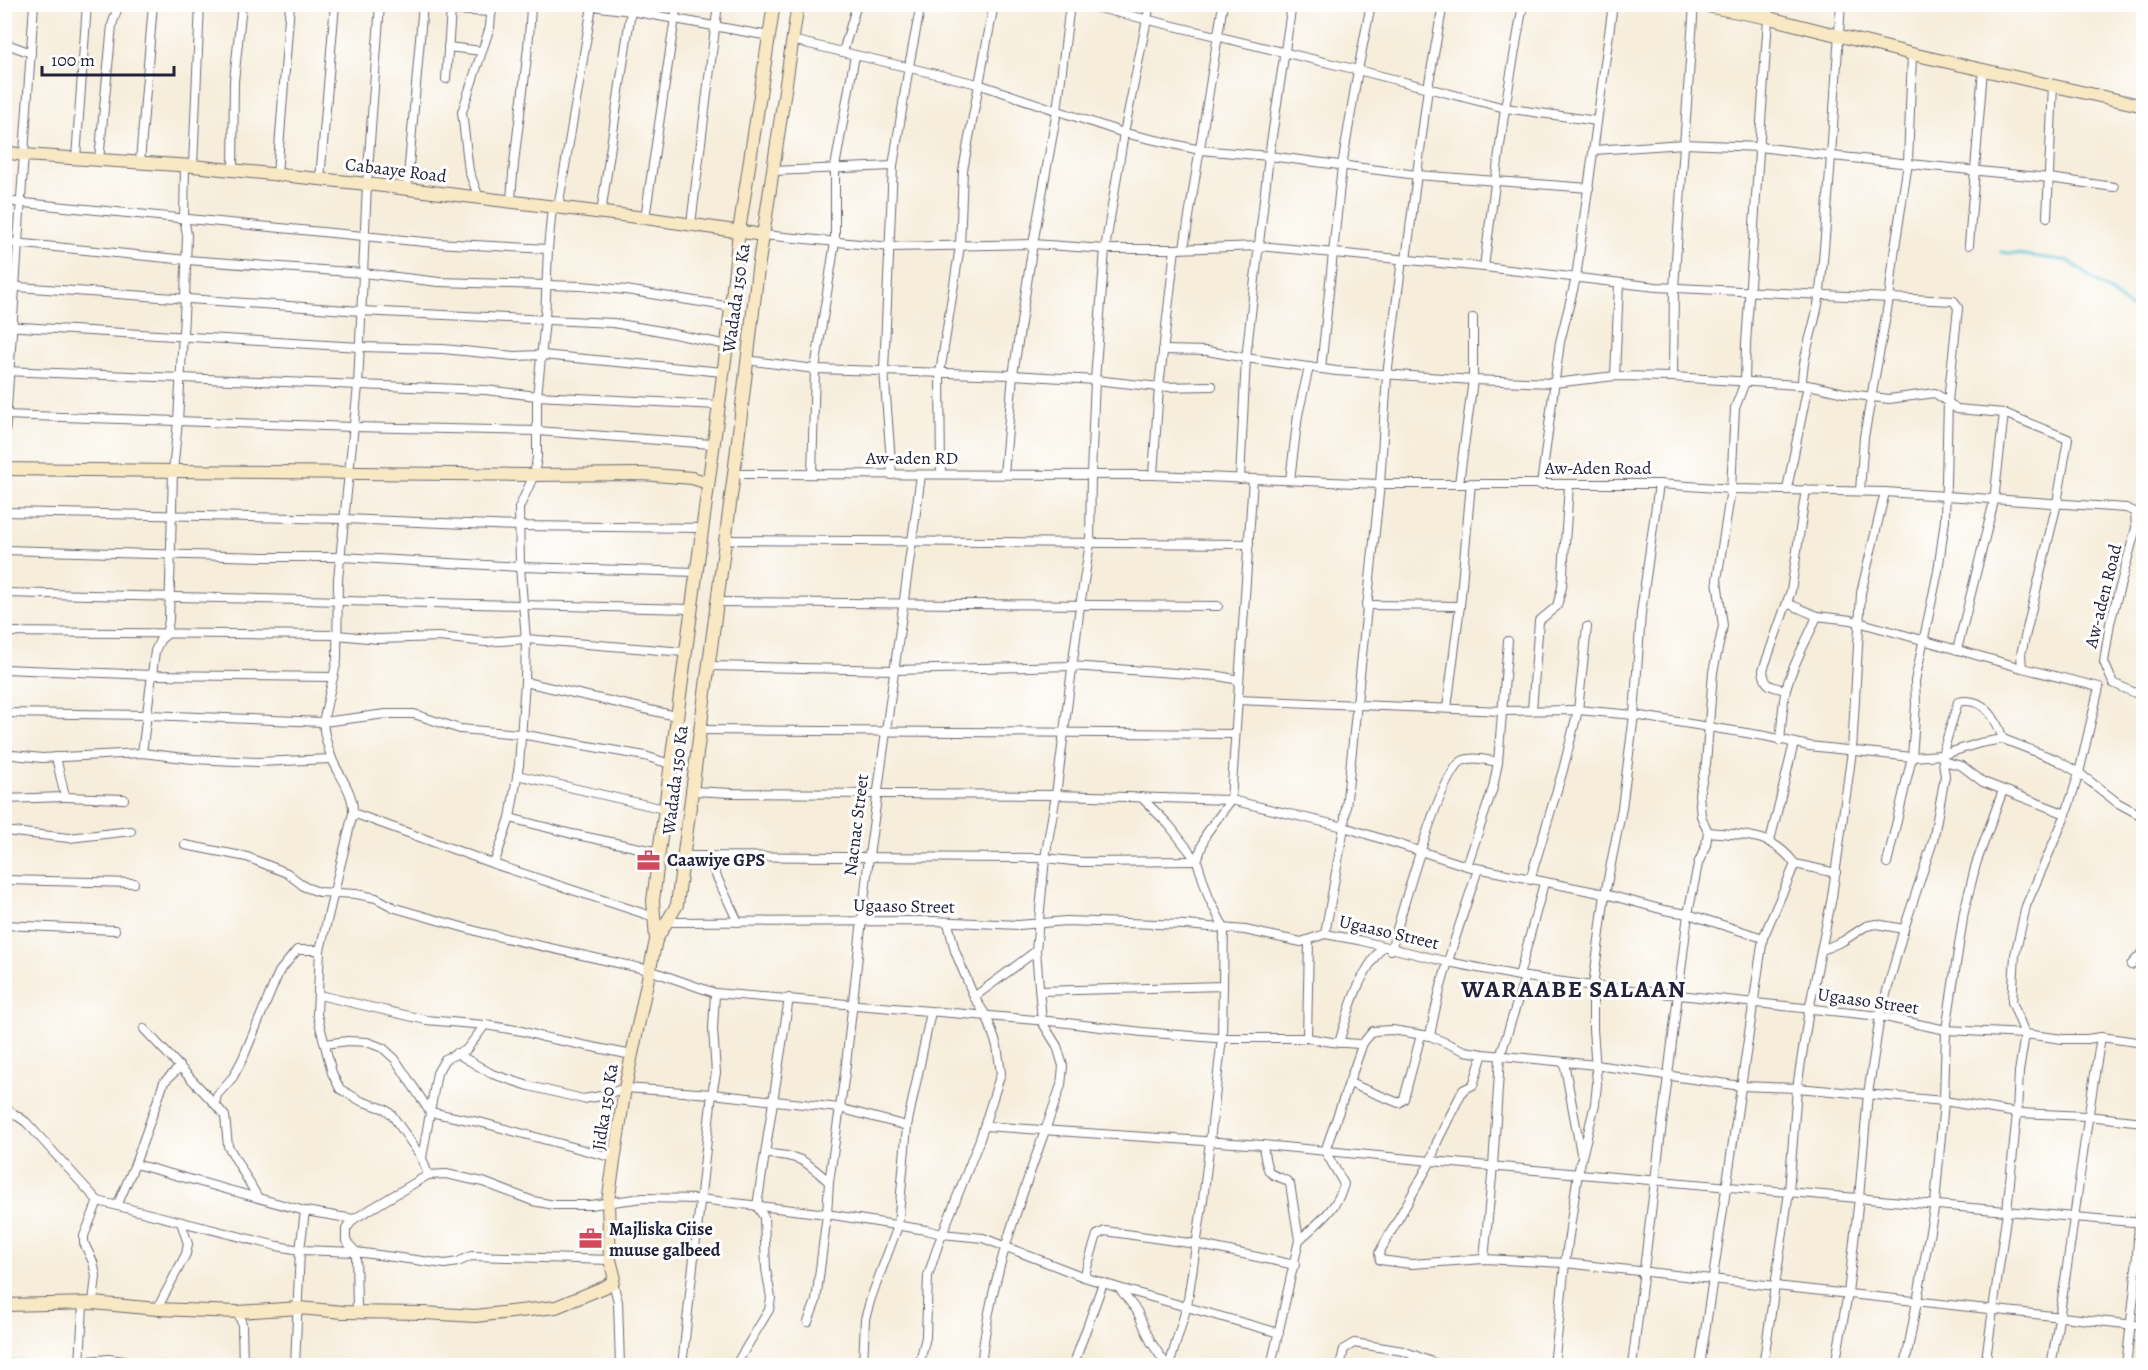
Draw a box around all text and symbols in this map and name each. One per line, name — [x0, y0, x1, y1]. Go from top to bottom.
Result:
scale bar — [42, 39, 174, 77]
text: 100 m — [51, 48, 95, 72]
street label: Cabaaye Road — [344, 152, 448, 188]
street label: Wadada 150 Ka — [716, 241, 756, 355]
street label: Aw-aden RD — [865, 446, 958, 470]
street label: Aw-Aden Road — [1543, 456, 1652, 480]
street label: Aw-aden Road — [2078, 541, 2128, 651]
street label: Wadada 150 Ka — [656, 723, 694, 837]
street label: Nacnac Street — [838, 773, 874, 877]
office icon: Caawiye GPS — [636, 847, 662, 873]
place label: Caawiye GPS — [667, 848, 765, 872]
street label: Ugaaso Street — [853, 893, 955, 919]
street label: Ugaaso Street — [1337, 909, 1441, 955]
district label: WARAABE SALAAN — [1460, 973, 1687, 1005]
street label: Ugaaso Street — [1816, 982, 1920, 1020]
street label: Jidka 150 Ka — [586, 1061, 624, 1152]
place label: Majliska Ciise muuse galbeed — [609, 1217, 721, 1262]
office icon: Majliska Ciise muuse galbeed — [578, 1226, 604, 1252]

